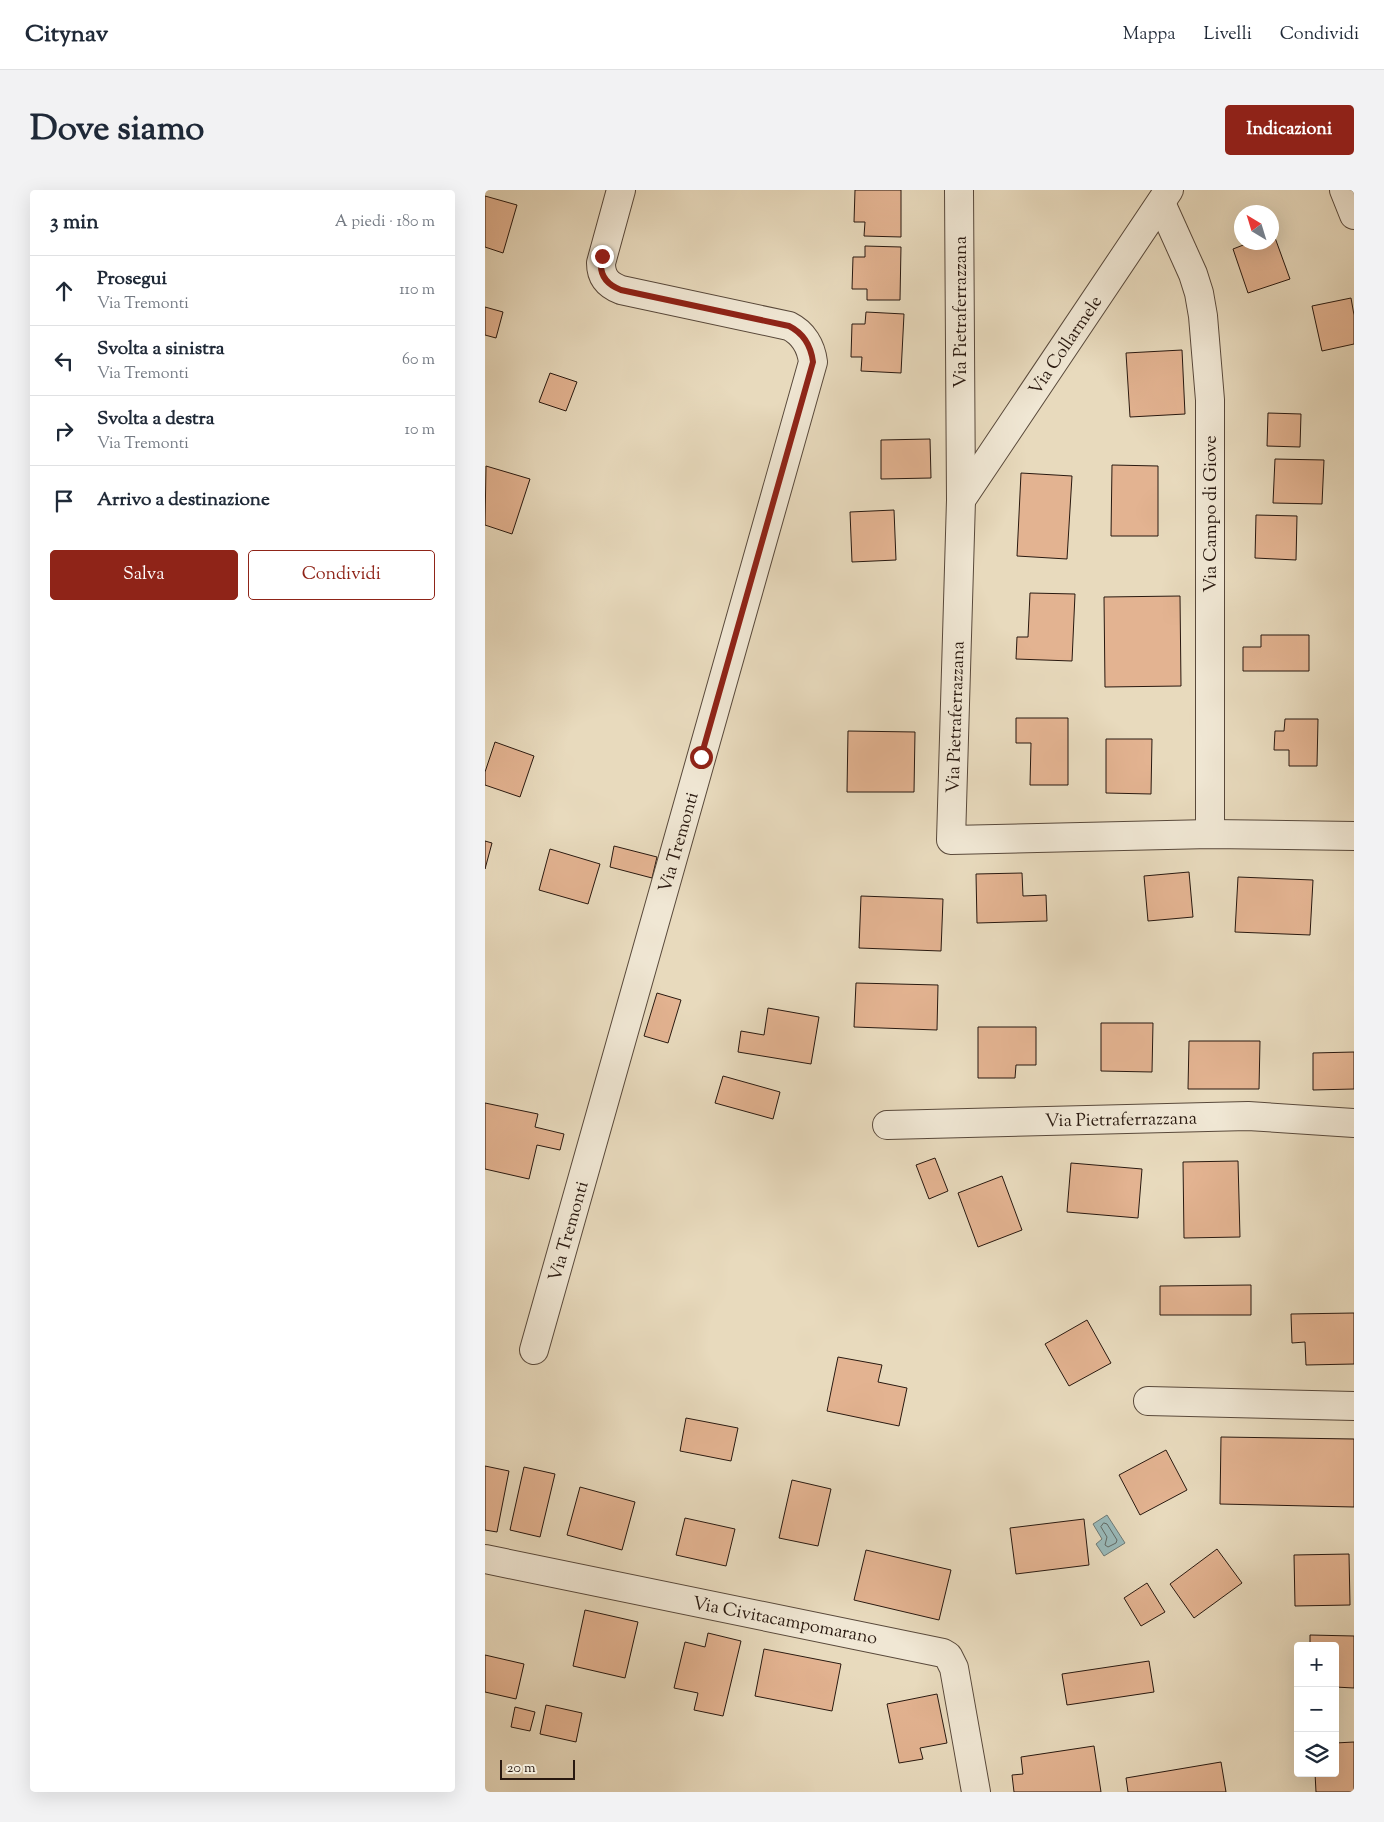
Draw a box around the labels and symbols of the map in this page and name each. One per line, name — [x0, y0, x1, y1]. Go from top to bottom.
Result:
north arrow — [1234, 205, 1279, 250]
street label: Via Pietraferrazzana — [949, 236, 975, 388]
route end — [591, 245, 614, 268]
street label: Via Collarmele — [1024, 291, 1110, 401]
street label: Via Campo di Giove — [1199, 435, 1225, 593]
street label: Via Pietraferrazzana — [941, 641, 973, 793]
route start — [690, 746, 713, 769]
street label: Via Tremonti — [653, 789, 707, 896]
street label: Via Pietraferrazzana — [1045, 1107, 1197, 1135]
street label: Via Tremonti — [543, 1178, 597, 1285]
street label: Via Civitacampomarano — [690, 1591, 879, 1653]
scale bar — [500, 1757, 575, 1780]

